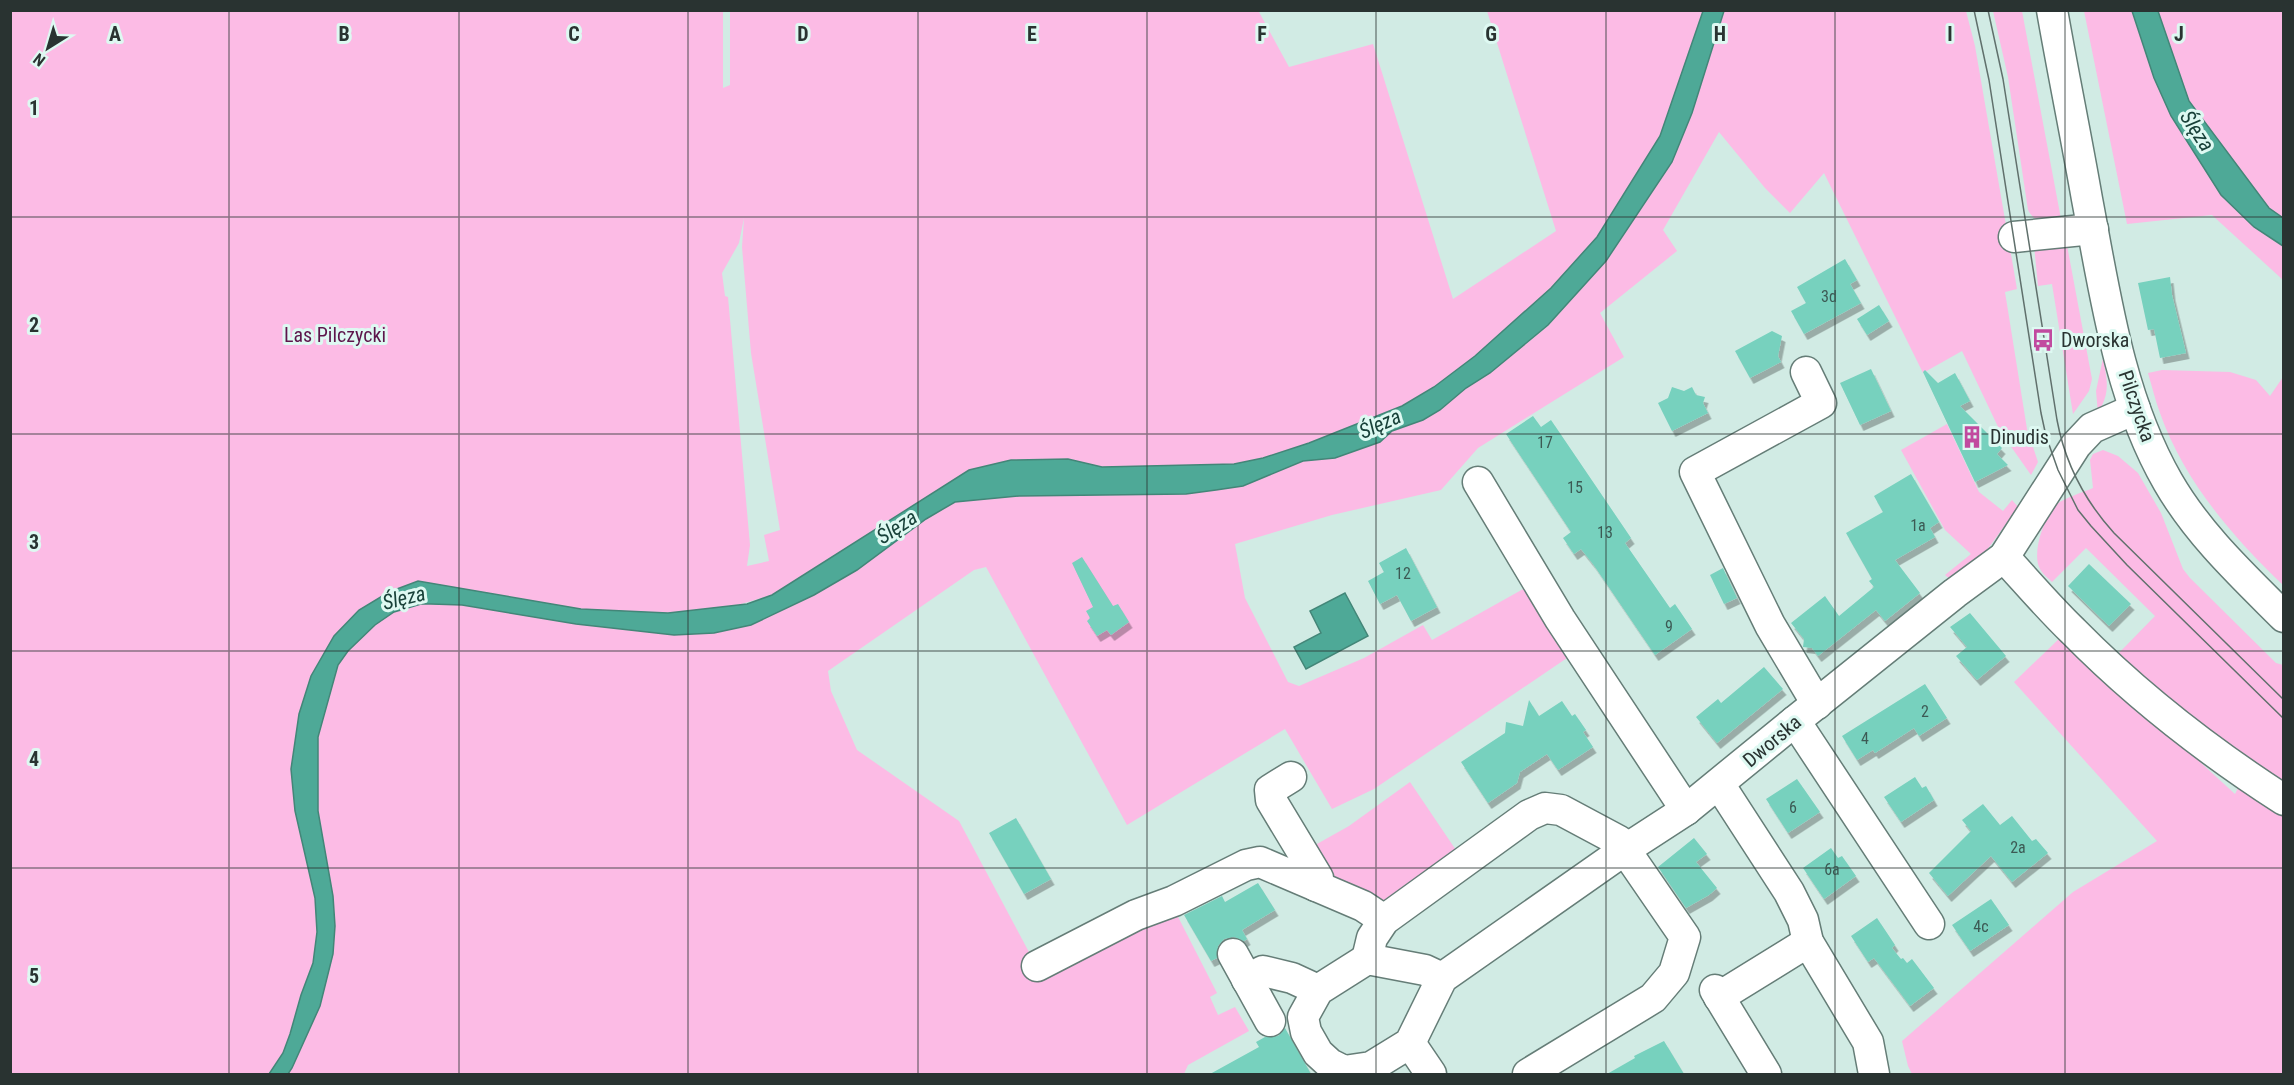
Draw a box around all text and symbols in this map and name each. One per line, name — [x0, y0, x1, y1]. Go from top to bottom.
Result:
north arrow — [18, 18, 78, 78]
text: A — [109, 22, 121, 46]
text: B — [338, 22, 350, 46]
text: C — [568, 22, 580, 46]
text: D — [797, 22, 809, 46]
text: E — [1027, 22, 1037, 46]
text: F — [1257, 22, 1267, 46]
text: G — [1485, 22, 1497, 46]
text: H — [1714, 22, 1726, 46]
text: I — [1947, 22, 1953, 46]
text: J — [2174, 22, 2184, 46]
text: N — [30, 49, 49, 70]
text: 1 — [29, 96, 39, 120]
water label: Ślęza — [2175, 106, 2219, 156]
house number: 3d — [1821, 287, 1837, 306]
text: 2 — [29, 313, 39, 337]
park label: Las Pilczycki — [284, 323, 386, 347]
bus stop icon: Dworska — [2030, 327, 2056, 353]
place label: Dworska — [2061, 328, 2129, 352]
street label: Pilczycka — [2114, 367, 2160, 445]
water label: Ślęza — [1355, 404, 1405, 444]
building icon: Dinudis — [1959, 424, 1985, 450]
place label: Dinudis — [1990, 425, 2049, 449]
house number: 17 — [1537, 433, 1553, 452]
house number: 15 — [1567, 478, 1583, 497]
water label: Ślęza — [872, 505, 922, 549]
house number: 1a — [1910, 516, 1926, 535]
house number: 13 — [1597, 523, 1613, 542]
text: 3 — [29, 530, 39, 554]
house number: 12 — [1395, 564, 1411, 583]
water label: Ślęza — [380, 581, 428, 615]
house number: 9 — [1665, 617, 1673, 636]
house number: 2 — [1921, 702, 1929, 721]
street label: Dworska — [1738, 710, 1806, 772]
house number: 4 — [1861, 729, 1869, 748]
text: 4 — [29, 747, 39, 771]
house number: 6 — [1789, 798, 1797, 817]
house number: 2a — [2010, 838, 2026, 857]
house number: 6a — [1824, 860, 1840, 879]
house number: 4c — [1973, 917, 1989, 936]
text: 5 — [29, 964, 39, 988]

